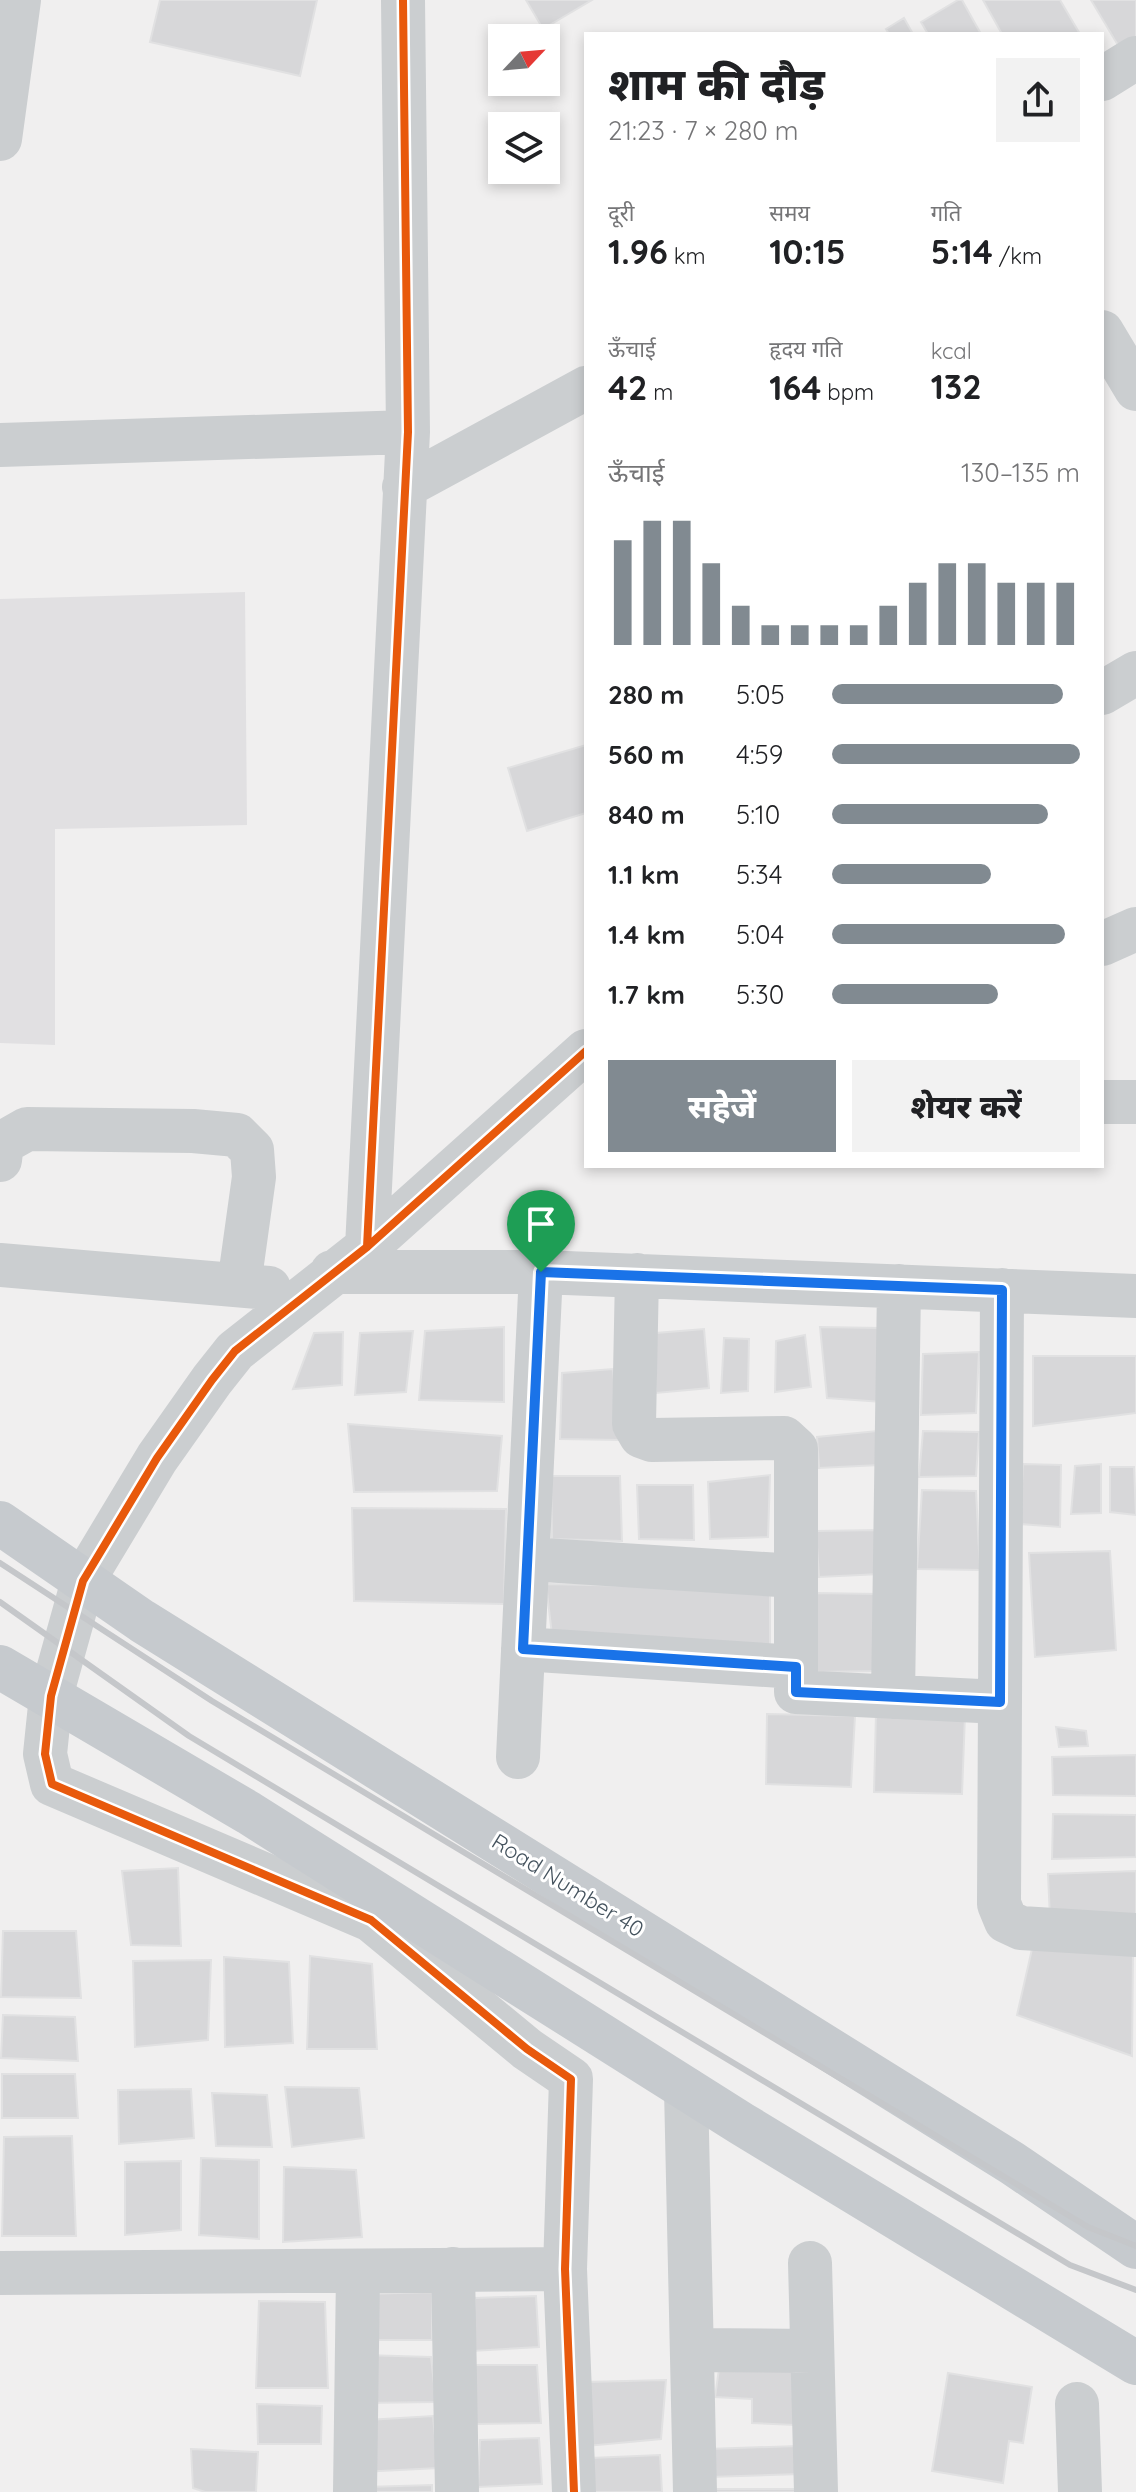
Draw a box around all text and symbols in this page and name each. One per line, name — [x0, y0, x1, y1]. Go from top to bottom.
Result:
north arrow — [488, 24, 560, 96]
map controls — [488, 24, 560, 184]
text: शाम की दौड़ — [608, 56, 825, 111]
button: share — [996, 58, 1080, 142]
button: layers — [488, 112, 560, 184]
text: 21:23 · 7 × 280 m — [608, 114, 798, 147]
text: दूरी — [608, 199, 634, 227]
text: समय — [769, 199, 810, 227]
text: गति — [931, 199, 961, 227]
text: 1.96 — [608, 230, 668, 273]
text: 10:15 — [769, 230, 846, 273]
text: 5:14 — [931, 230, 993, 273]
text: km — [668, 242, 706, 270]
text: /km — [993, 242, 1042, 270]
text: ऊँचाई — [608, 335, 656, 363]
text: हृदय गति — [769, 335, 843, 363]
text: kcal — [931, 337, 972, 365]
text: 132 — [931, 365, 982, 408]
text: 42 — [608, 366, 647, 409]
text: 164 — [769, 366, 821, 409]
text: m — [647, 378, 673, 406]
text: bpm — [821, 378, 874, 406]
text: ऊँचाई — [608, 456, 664, 489]
text: 130–135 m — [961, 456, 1080, 489]
text: 280 m — [608, 678, 684, 711]
text: 5:05 — [736, 678, 785, 711]
text: 560 m — [608, 738, 685, 771]
text: 4:59 — [736, 738, 783, 771]
text: 840 m — [608, 798, 685, 831]
text: 5:10 — [736, 798, 780, 831]
text: 1.1 km — [608, 858, 679, 891]
text: 5:34 — [736, 858, 782, 891]
text: 1.4 km — [608, 918, 685, 951]
text: 5:04 — [736, 918, 784, 951]
text: 1.7 km — [608, 978, 685, 1011]
text: 5:30 — [736, 978, 784, 1011]
button: सहेजें — [608, 1060, 836, 1152]
button: शेयर करें — [852, 1060, 1080, 1152]
pin — [507, 1190, 575, 1272]
icon: arrive — [519, 1202, 563, 1246]
street label: Road Number 40 — [487, 1827, 649, 1943]

